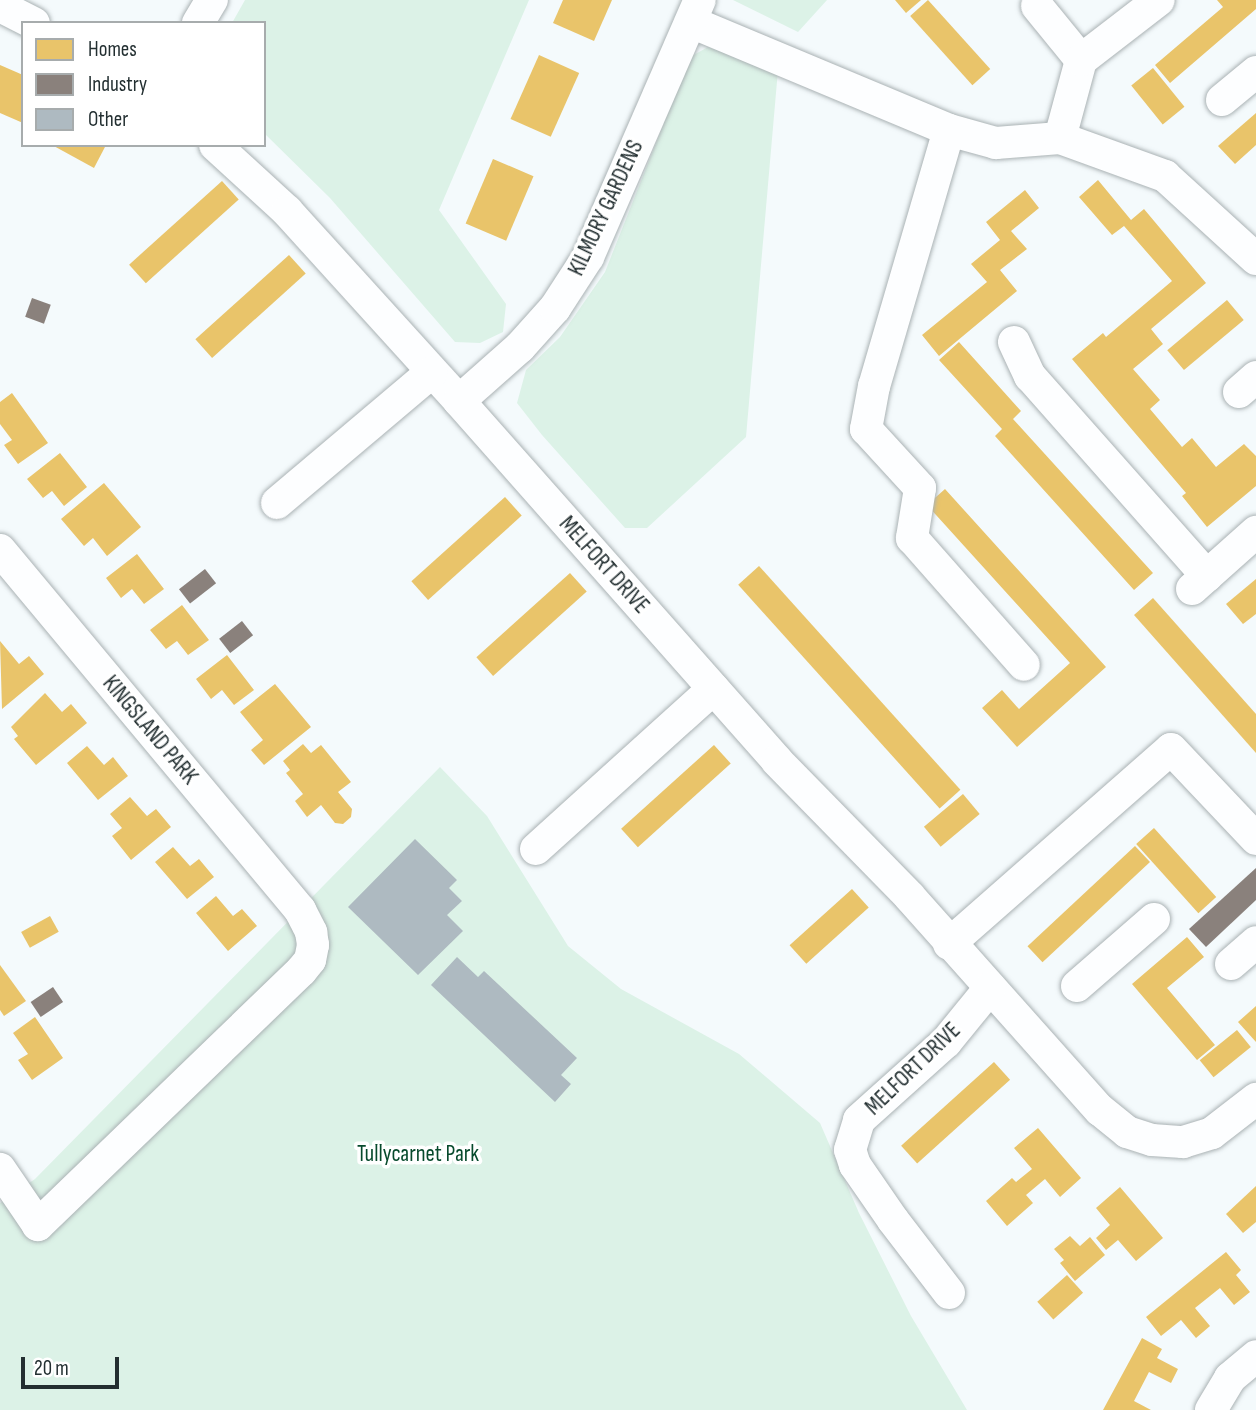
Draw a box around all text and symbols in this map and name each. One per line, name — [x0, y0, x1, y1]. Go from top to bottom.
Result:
legend — [21, 21, 266, 147]
text: Homes — [88, 37, 137, 62]
text: Industry — [88, 72, 147, 97]
text: Other — [88, 107, 128, 132]
street label: KILMORY GARDENS — [563, 136, 649, 280]
street label: MELFORT DRIVE — [553, 511, 655, 619]
street label: KINGSLAND PARK — [97, 670, 203, 790]
street label: MELFORT DRIVE — [860, 1017, 966, 1121]
park label: Tullycarnet Park — [357, 1140, 479, 1168]
scale bar — [24, 1344, 122, 1388]
text: 20 m — [34, 1356, 69, 1381]

